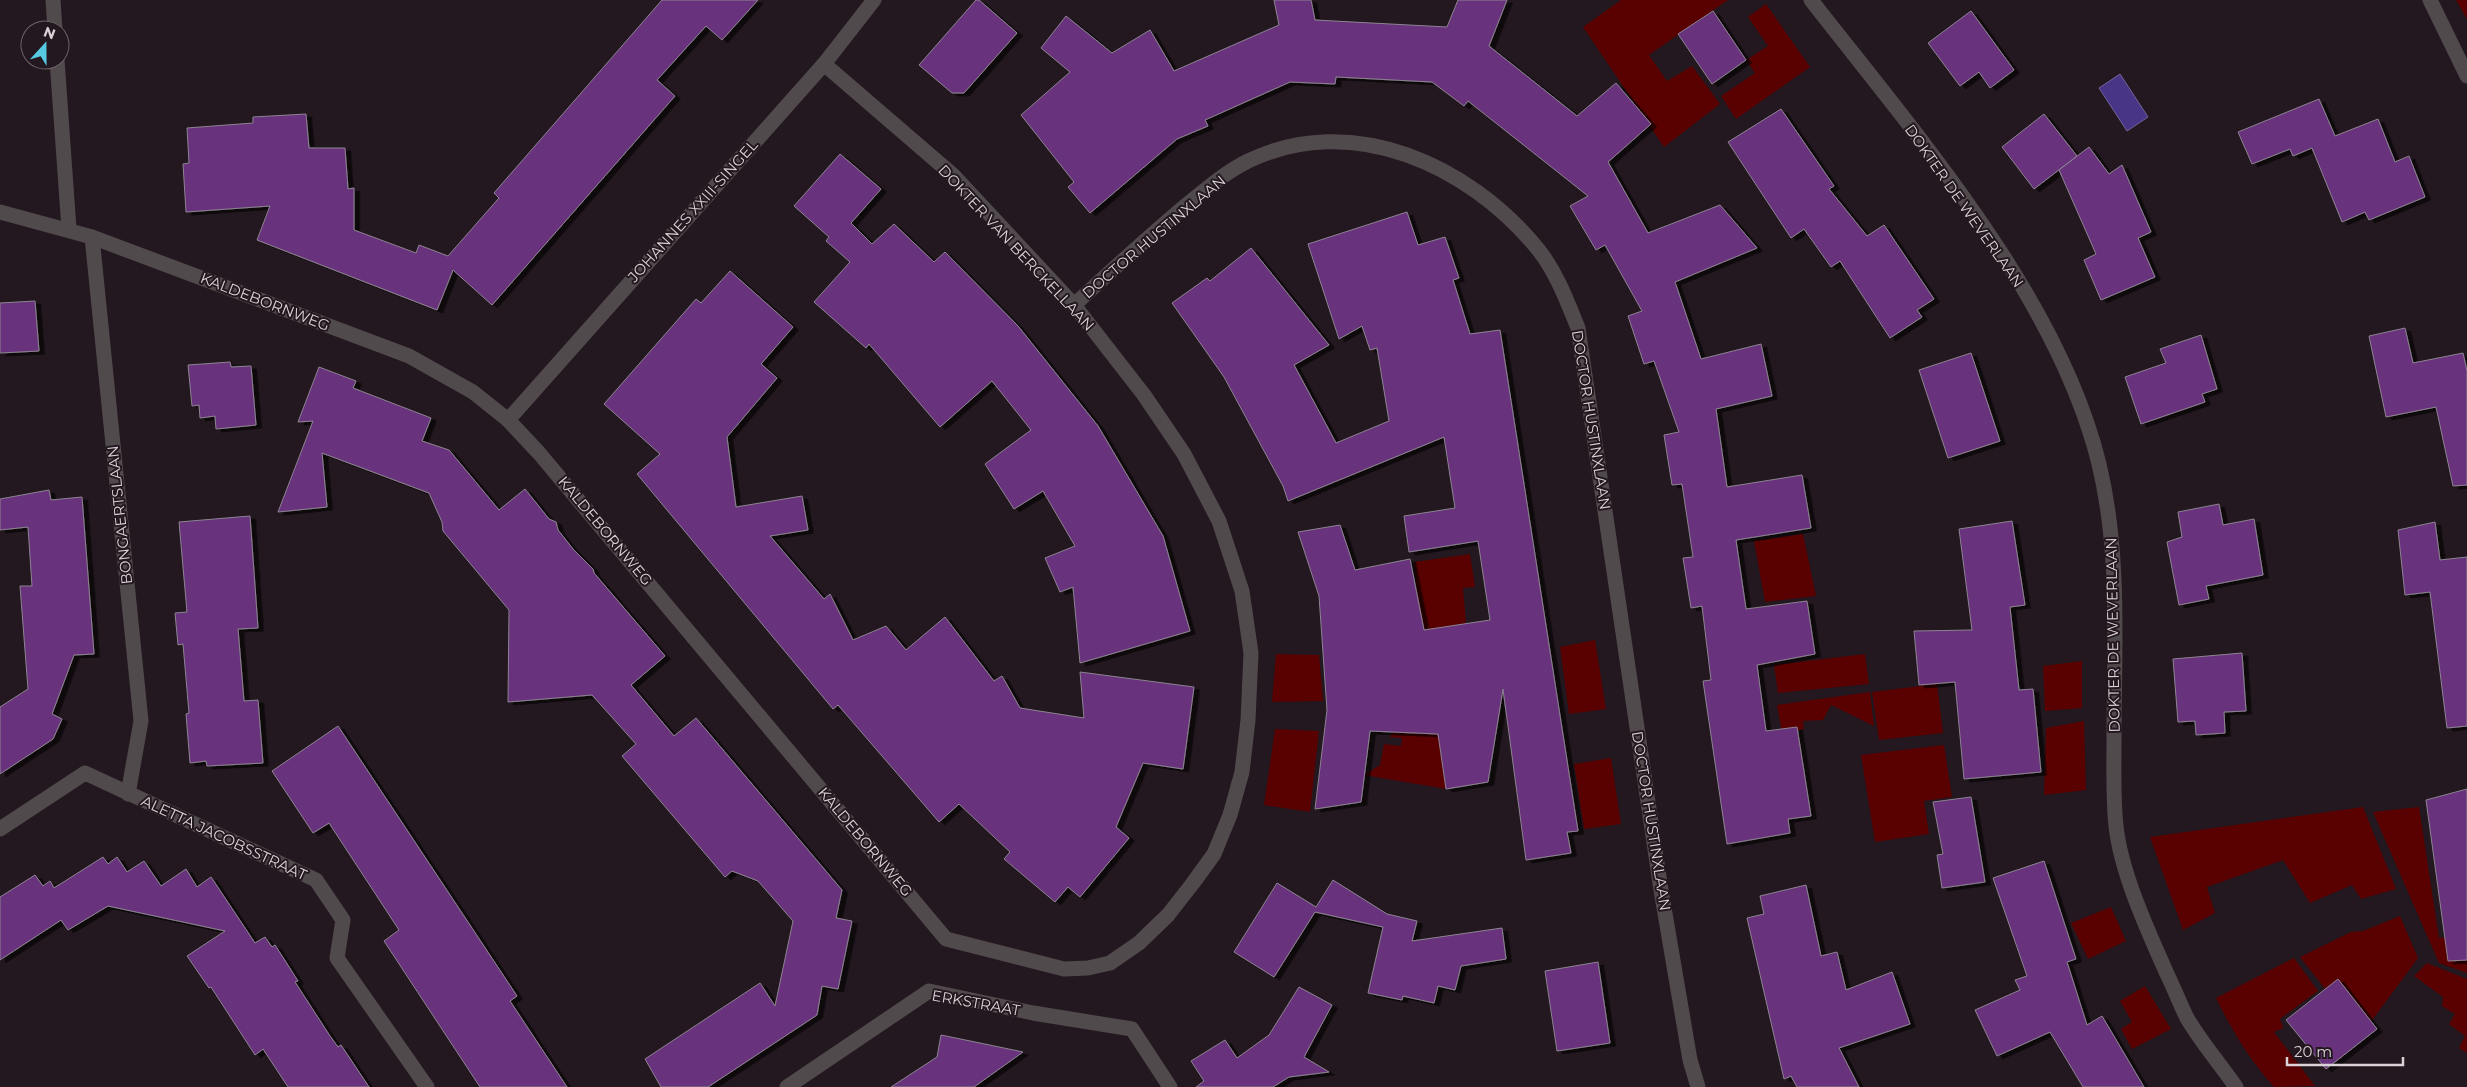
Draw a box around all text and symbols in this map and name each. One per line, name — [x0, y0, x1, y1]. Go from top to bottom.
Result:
north arrow — [20, 20, 70, 70]
text: N — [41, 22, 58, 43]
street label: DOKTER DE WEVERLAAN — [1901, 120, 2028, 291]
street label: JOHANNES XXIII-SINGEL — [623, 135, 762, 287]
street label: DOKTER VAN BERCKELLAAN — [934, 161, 1098, 335]
street label: DOCTOR HUSTINXLAAN — [1078, 171, 1229, 302]
street label: KALDEBORNWEG — [198, 268, 333, 335]
street label: DOCTOR HUSTINXLAAN — [1568, 329, 1615, 511]
street label: BONGAERTSLAAN — [103, 445, 136, 585]
street label: KALDEBORNWEG — [554, 472, 657, 589]
street label: DOKTER DE WEVERLAAN — [2101, 537, 2124, 733]
street label: DOCTOR HUSTINXLAAN — [1628, 730, 1675, 912]
street label: KALDEBORNWEG — [814, 783, 917, 900]
street label: ALETTA JACOBSSTRAAT — [138, 791, 310, 884]
street label: ERKSTRAAT — [930, 985, 1022, 1020]
scale bar — [2287, 1034, 2403, 1066]
text: 20 m — [2294, 1042, 2332, 1061]

